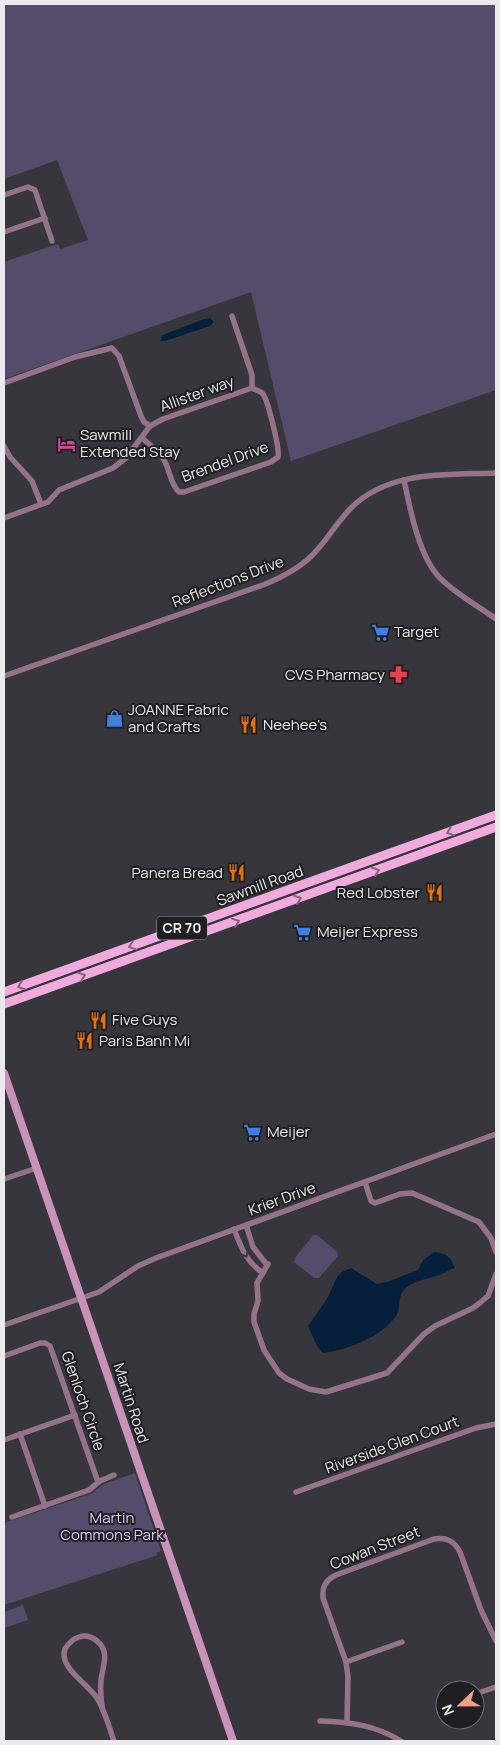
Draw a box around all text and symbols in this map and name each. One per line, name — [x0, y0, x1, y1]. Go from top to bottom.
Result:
street label: Allister way — [157, 370, 237, 417]
place label: Sawmill Extended Stay — [80, 424, 180, 462]
hotel icon: Sawmill Extended Stay — [56, 434, 76, 454]
street label: Brendel Drive — [178, 436, 271, 487]
street label: Reflections Drive — [169, 551, 287, 612]
place label: Target — [394, 621, 439, 642]
supermarket icon: Target — [370, 622, 390, 642]
place label: CVS Pharmacy — [285, 664, 385, 685]
pharmacy icon: CVS Pharmacy — [389, 665, 409, 685]
place label: JOANNE Fabric and Crafts — [128, 699, 229, 737]
shop icon: JOANNE Fabric and Crafts — [104, 709, 124, 729]
place label: Neehee's — [263, 714, 327, 735]
restaurant icon: Neehee's — [239, 715, 259, 735]
one-way arrow — [447, 826, 455, 836]
street label: Sawmill Road — [214, 860, 306, 911]
place label: Panera Bread — [132, 862, 223, 883]
restaurant icon: Panera Bread — [227, 863, 247, 883]
one-way arrow — [371, 867, 380, 877]
place label: Red Lobster — [337, 882, 421, 903]
restaurant icon: Red Lobster — [424, 883, 444, 903]
one-way arrow — [293, 895, 302, 905]
road number: CR 70 — [157, 916, 207, 940]
one-way arrow — [231, 917, 239, 927]
place label: Meijer Express — [317, 921, 418, 942]
supermarket icon: Meijer Express — [293, 922, 313, 942]
one-way arrow — [128, 940, 137, 950]
one-way arrow — [78, 972, 86, 982]
one-way arrow — [17, 980, 25, 990]
place label: Five Guys — [112, 1009, 178, 1030]
restaurant icon: Five Guys — [88, 1010, 108, 1030]
place label: Paris Banh Mi — [99, 1030, 190, 1051]
restaurant icon: Paris Banh Mi — [75, 1031, 95, 1051]
place label: Meijer — [267, 1121, 310, 1142]
supermarket icon: Meijer — [243, 1122, 263, 1142]
street label: Krier Drive — [245, 1177, 319, 1220]
one-way arrow — [239, 1248, 249, 1257]
street label: Glenloch Circle — [57, 1348, 110, 1454]
street label: Martin Road — [109, 1360, 154, 1446]
street label: Riverside Glen Court — [322, 1411, 462, 1478]
park label: Martin Commons Park — [60, 1507, 164, 1545]
street label: Cowan Street — [327, 1521, 423, 1574]
north arrow — [435, 1680, 485, 1730]
text: N — [437, 1702, 458, 1718]

